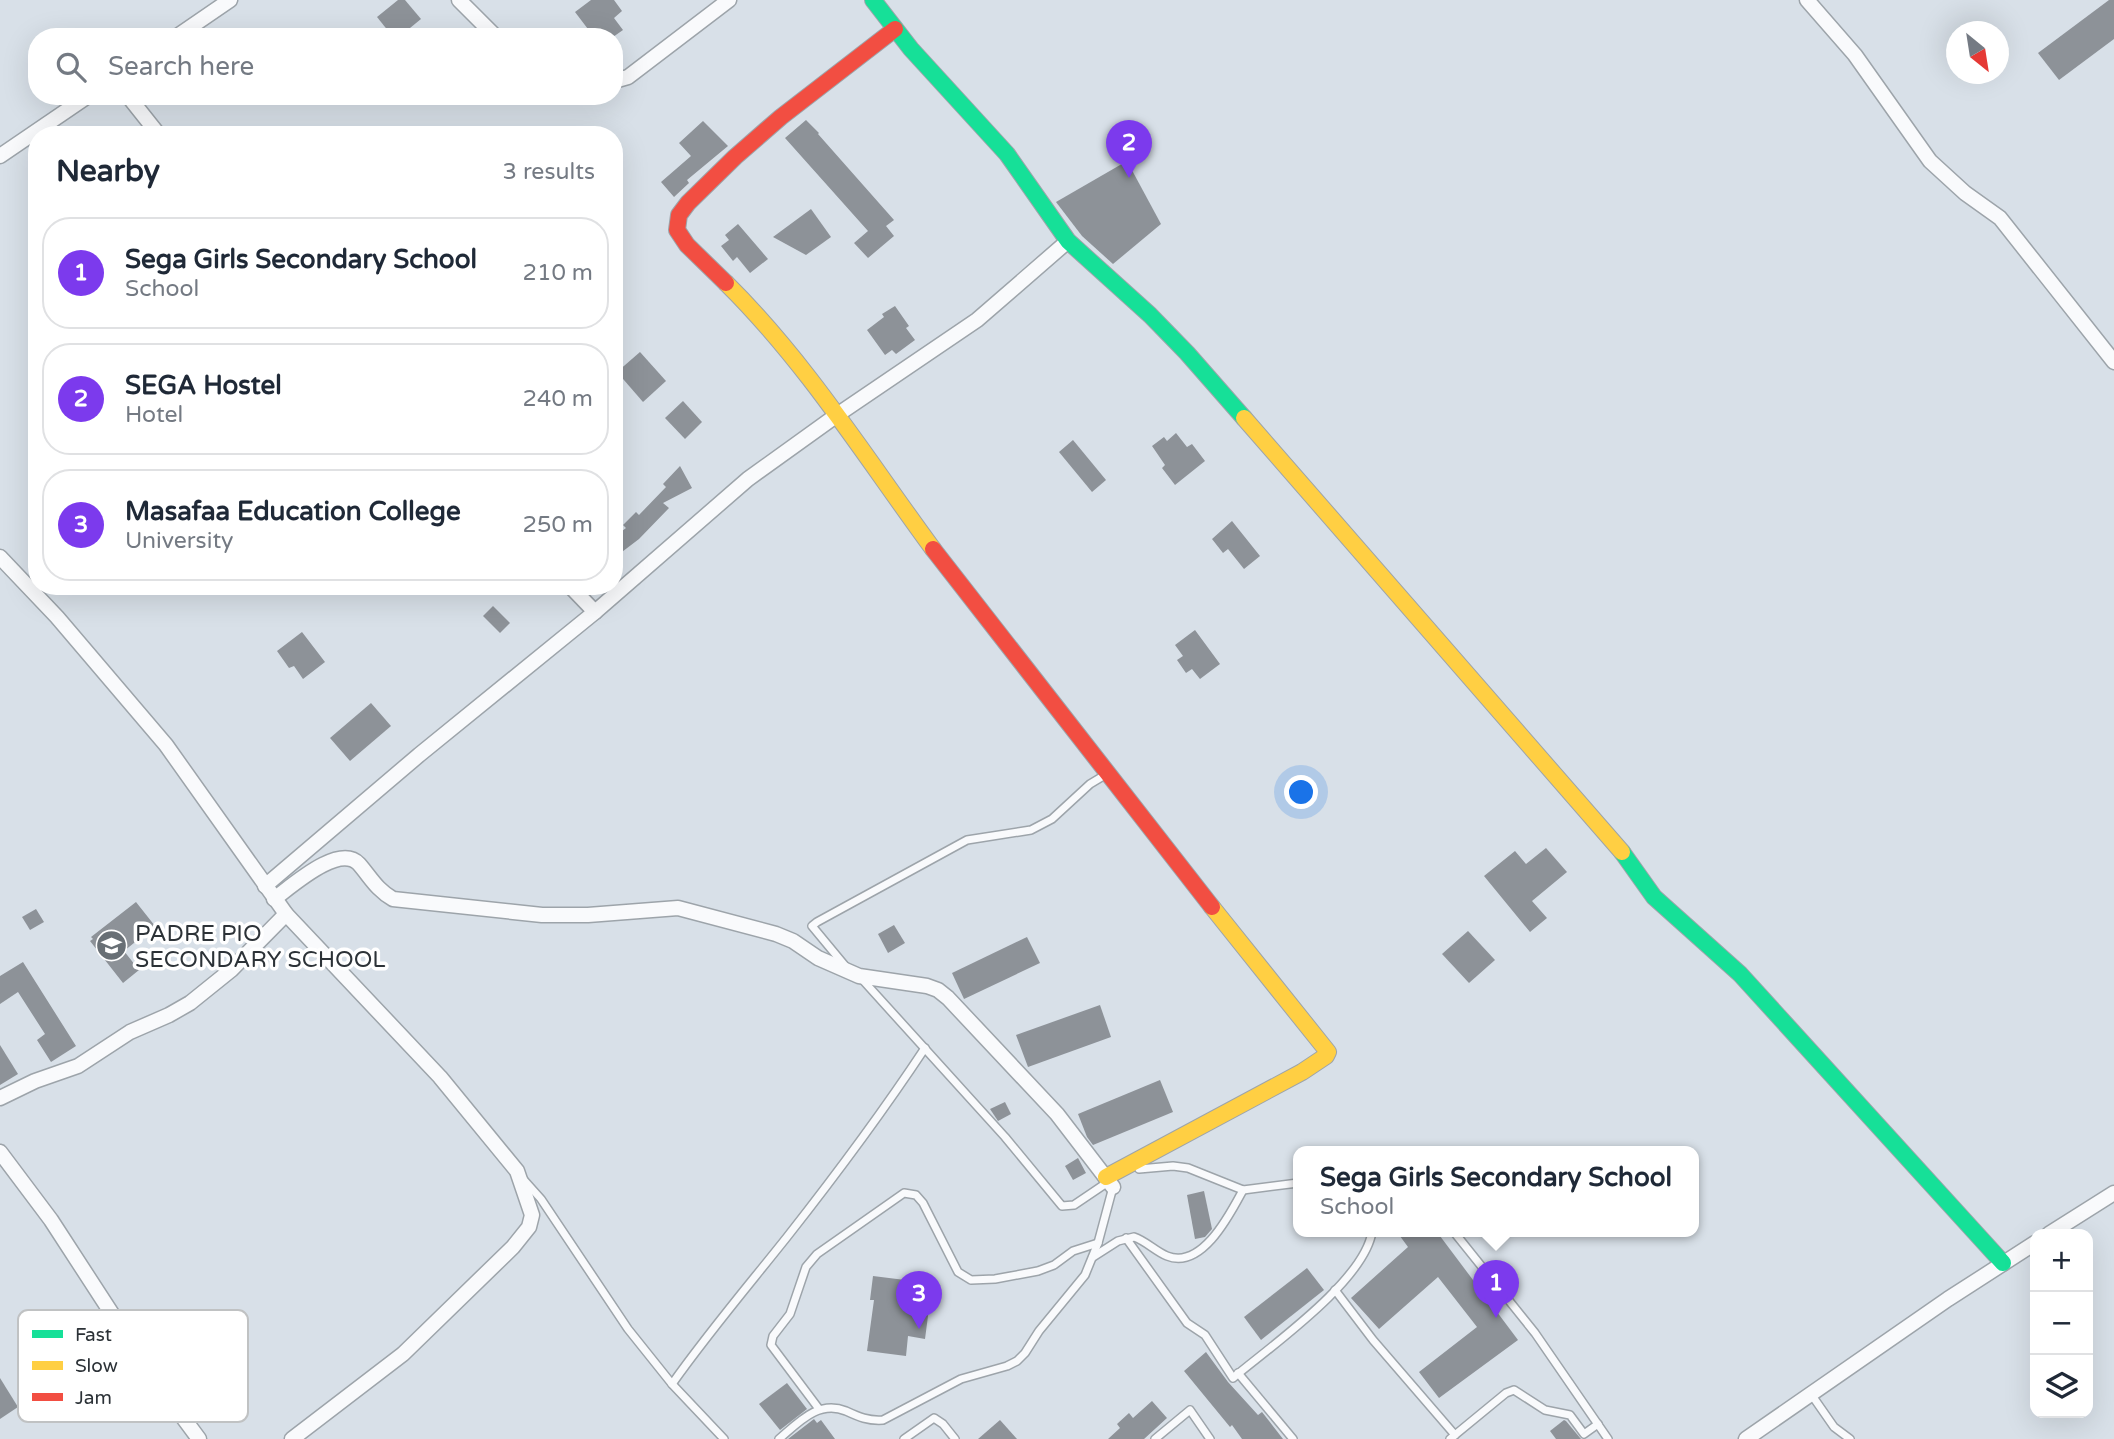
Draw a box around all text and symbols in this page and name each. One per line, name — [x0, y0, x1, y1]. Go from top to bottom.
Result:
north arrow — [1946, 21, 2009, 84]
search box — [28, 28, 623, 105]
icon: search — [52, 48, 90, 86]
text: Search here — [108, 51, 254, 82]
pin: 2 — [1106, 120, 1152, 178]
text: Nearby — [56, 153, 160, 190]
text: 3 results — [502, 158, 595, 186]
text: Sega Girls Secondary School — [125, 244, 477, 275]
text: 1 — [74, 259, 88, 287]
text: 210 m — [523, 259, 593, 287]
text: School — [125, 275, 199, 303]
text: SEGA Hostel — [125, 370, 282, 401]
text: 2 — [74, 385, 88, 413]
text: 240 m — [523, 385, 593, 413]
text: Hotel — [125, 401, 183, 429]
text: Masafaa Education College — [125, 496, 461, 527]
text: 3 — [74, 511, 88, 539]
text: 250 m — [523, 511, 593, 539]
text: University — [125, 527, 233, 555]
your location — [1284, 775, 1318, 809]
place label: PADRE PIO SECONDARY SCHOOL — [135, 920, 386, 974]
school or university icon: PADRE PIO SECONDARY SCHOOL — [95, 929, 129, 963]
popup — [1293, 1146, 1699, 1237]
text: Sega Girls Secondary School — [1320, 1162, 1672, 1193]
text: School — [1320, 1193, 1394, 1221]
map controls — [2030, 1229, 2093, 1418]
button: + — [2030, 1229, 2093, 1292]
pin: 1 — [1473, 1260, 1519, 1318]
pin: 3 — [896, 1271, 942, 1329]
button: − — [2030, 1292, 2093, 1355]
legend — [18, 1310, 248, 1422]
text: Fast — [75, 1324, 112, 1346]
text: Slow — [75, 1355, 118, 1377]
button: layers — [2030, 1355, 2093, 1418]
text: Jam — [75, 1387, 112, 1409]

